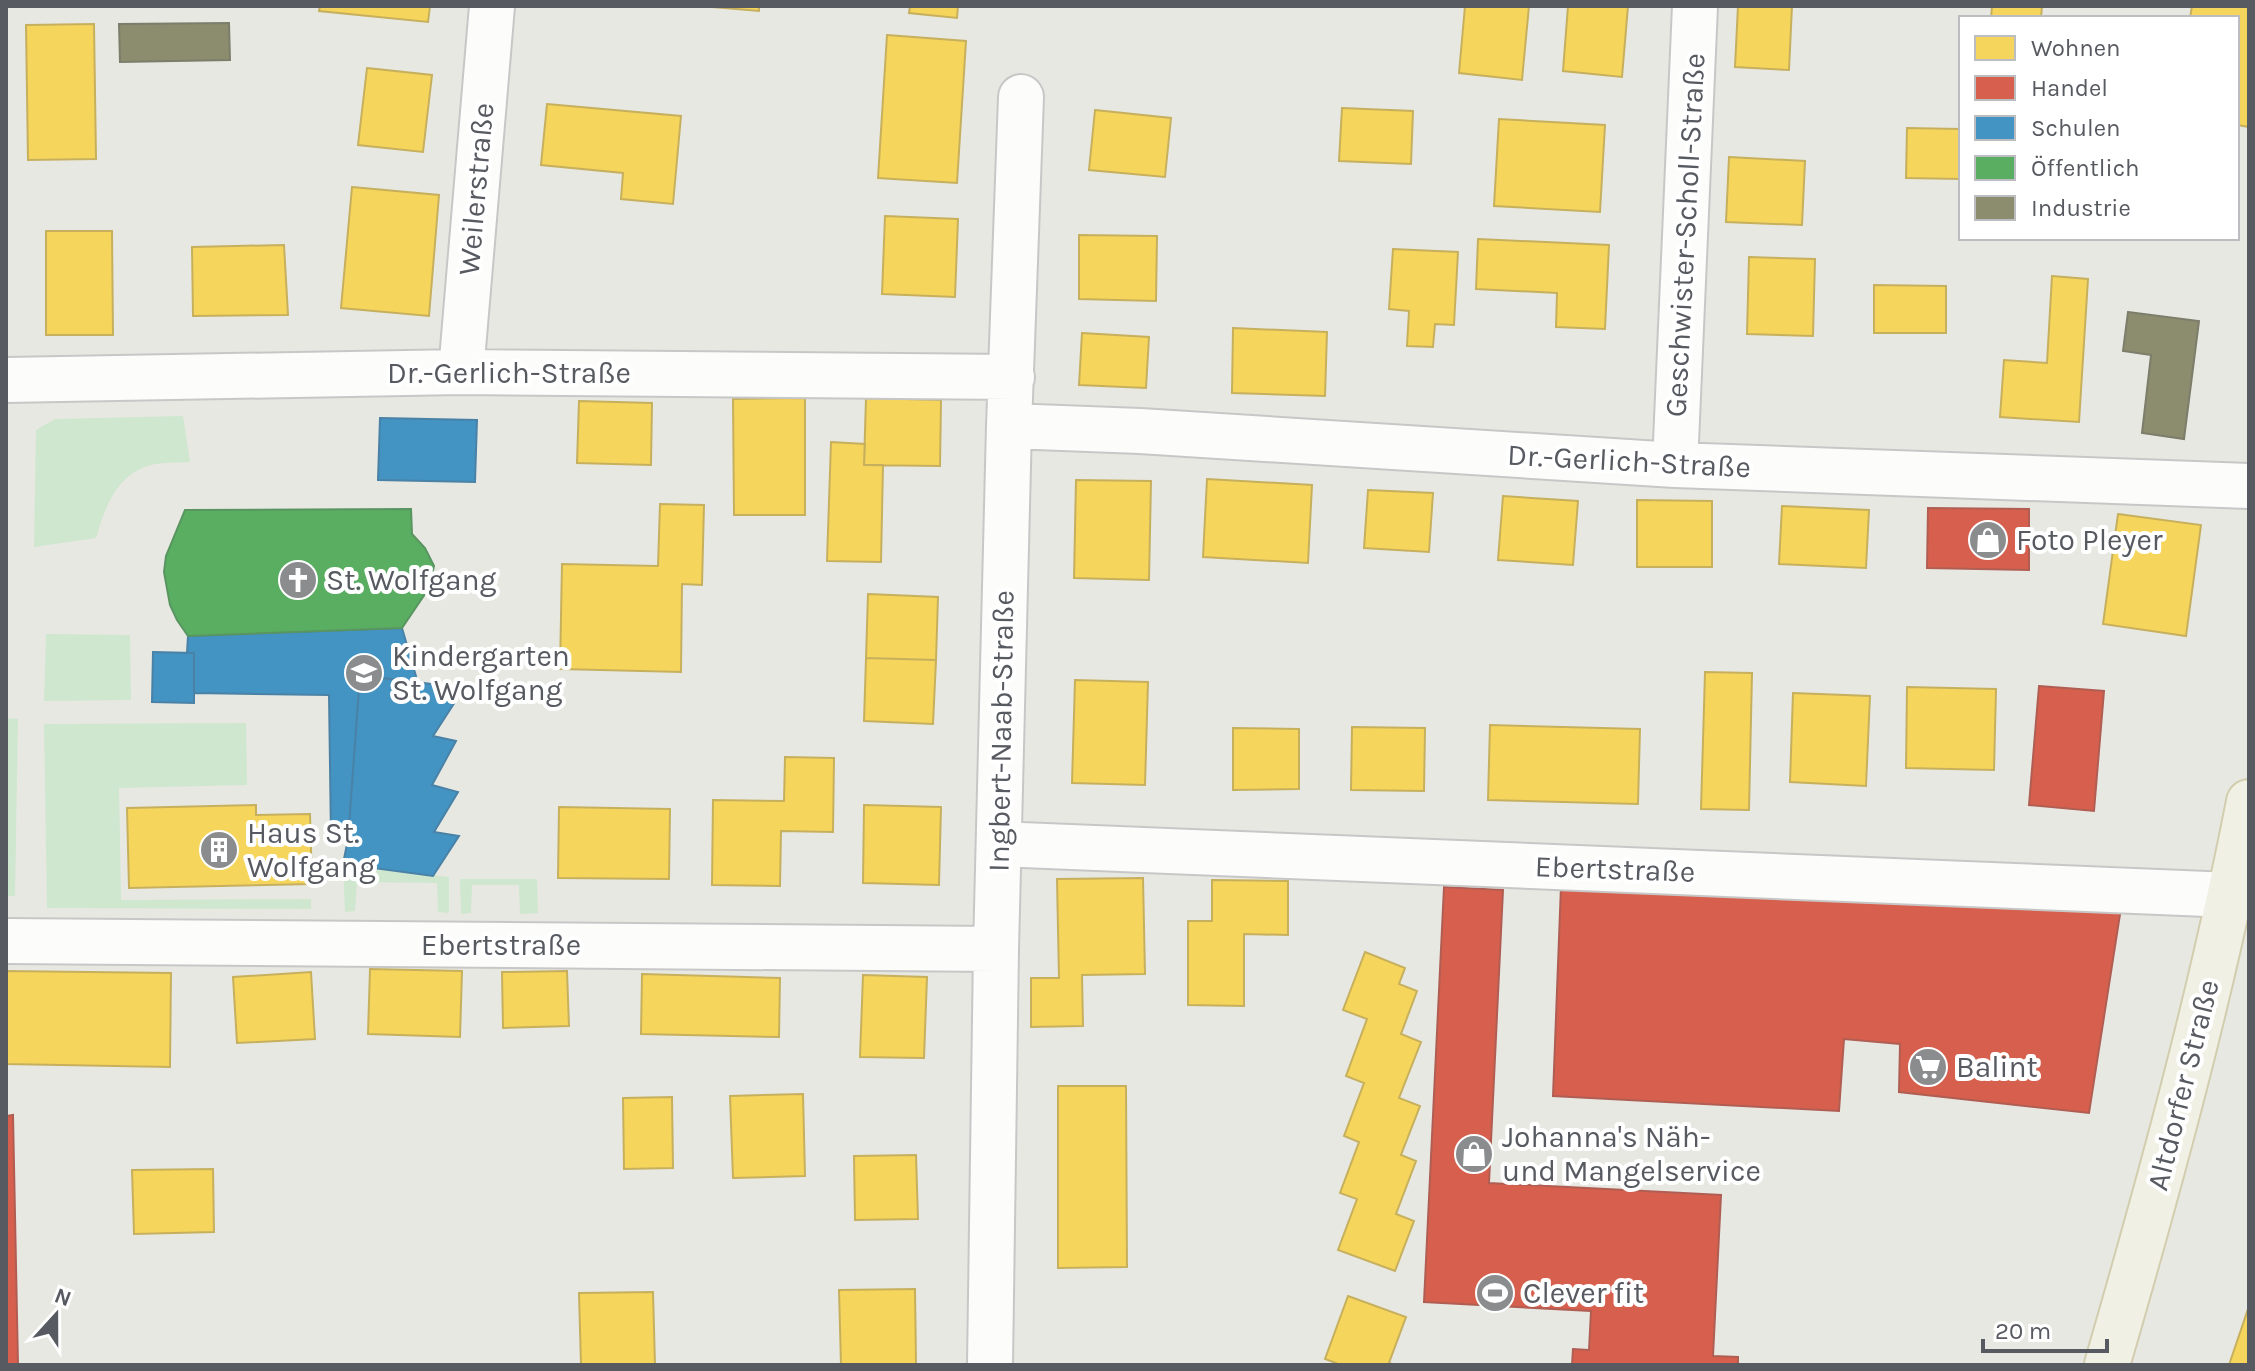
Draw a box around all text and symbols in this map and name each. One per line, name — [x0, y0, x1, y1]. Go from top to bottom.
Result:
legend — [1959, 16, 2239, 240]
text: Wohnen — [2031, 34, 2121, 62]
street label: Geschwister-Scholl-Straße — [1657, 52, 1713, 418]
text: Handel — [2031, 74, 2108, 102]
street label: Weilerstraße — [451, 101, 501, 277]
text: Schulen — [2031, 114, 2120, 142]
text: Öffentlich — [2031, 154, 2140, 182]
text: Industrie — [2031, 194, 2131, 222]
street label: Dr.-Gerlich-Straße — [387, 355, 631, 391]
street label: Dr.-Gerlich-Straße — [1506, 437, 1752, 485]
shop icon: Foto Pleyer — [1967, 519, 2009, 561]
place label: Foto Pleyer — [2016, 522, 2163, 558]
church icon: St. Wolfgang — [277, 559, 319, 601]
place label: St. Wolfgang — [326, 562, 497, 598]
street label: Ingbert-Naab-Straße — [981, 590, 1021, 872]
place label: Kindergarten St. Wolfgang — [392, 638, 570, 708]
school or university icon: Kindergarten St. Wolfgang — [343, 652, 385, 694]
place label: Haus St. Wolfgang — [247, 815, 376, 885]
building icon: Haus St. Wolfgang — [198, 829, 240, 871]
street label: Ebertstraße — [1534, 848, 1696, 890]
street label: Ebertstraße — [421, 927, 581, 963]
street label: Altdorfer Straße — [2139, 976, 2227, 1194]
supermarket icon: Balint — [1907, 1046, 1949, 1088]
place label: Balint — [1956, 1049, 2038, 1085]
place label: Johanna's Näh- und Mangelservice — [1502, 1119, 1761, 1189]
shop icon: Johanna's Näh- und Mangelservice — [1453, 1133, 1495, 1175]
sports icon: Clever fit — [1474, 1272, 1516, 1314]
north arrow — [16, 1275, 96, 1355]
place label: Clever fit — [1523, 1275, 1644, 1311]
text: N — [51, 1282, 75, 1312]
scale bar — [1983, 1303, 2107, 1353]
text: 20 m — [1995, 1317, 2051, 1345]

